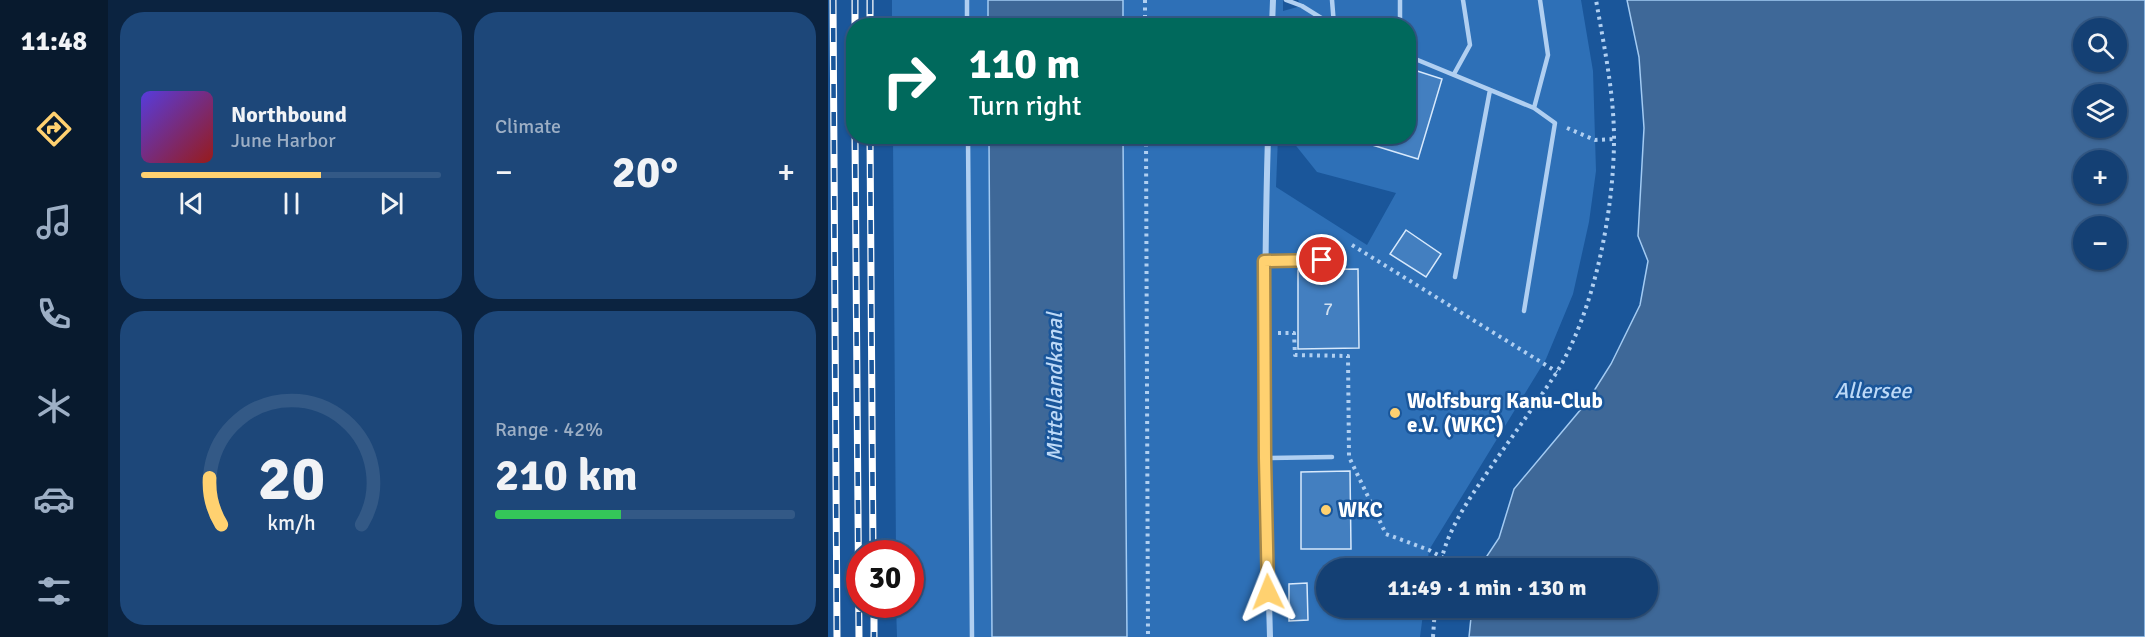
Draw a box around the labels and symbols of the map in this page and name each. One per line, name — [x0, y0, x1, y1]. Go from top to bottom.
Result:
pin — [1296, 234, 1347, 285]
house number: 7 — [1323, 298, 1333, 320]
water label: Mittellandkanal — [1041, 311, 1068, 462]
water label: Allersee — [1835, 377, 1912, 404]
place label: Wolfsburg Kanu-Club e.V. (WKC) — [1407, 388, 1603, 438]
marker: Wolfsburg Kanu-Club e.V. (WKC) — [1388, 406, 1402, 420]
place label: WKC — [1338, 497, 1383, 523]
marker: WKC — [1319, 503, 1333, 517]
speed limit sign: 30 — [846, 540, 924, 618]
position arrow — [1236, 560, 1300, 624]

